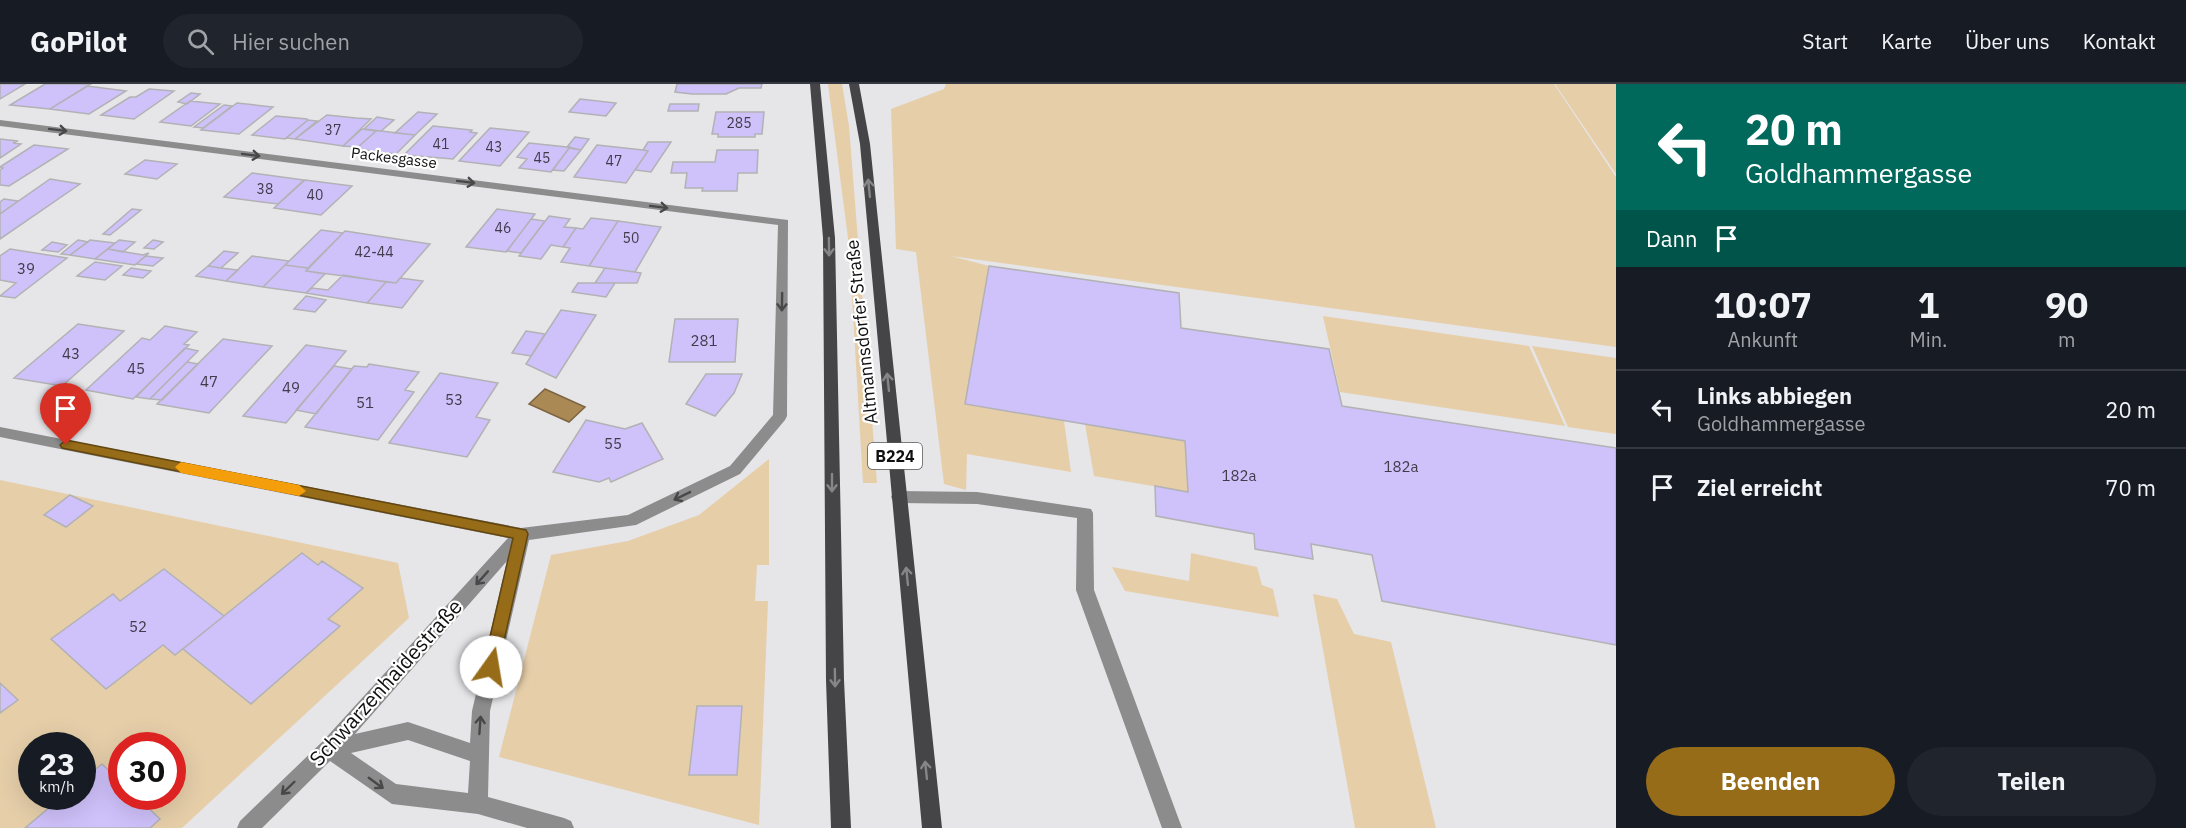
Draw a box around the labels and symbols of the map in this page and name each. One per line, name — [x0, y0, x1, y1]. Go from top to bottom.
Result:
house number: 285 — [726, 114, 752, 132]
house number: 37 — [325, 121, 341, 139]
one-way arrow — [48, 125, 67, 136]
house number: 41 — [433, 135, 449, 153]
house number: 43 — [486, 138, 502, 156]
street label: Packesgasse — [350, 143, 438, 172]
one-way arrow — [241, 149, 261, 160]
house number: 45 — [534, 149, 550, 167]
house number: 47 — [606, 152, 622, 170]
one-way arrow — [455, 177, 475, 188]
one-way arrow — [863, 178, 874, 198]
house number: 38 — [257, 180, 273, 198]
house number: 40 — [307, 186, 323, 204]
one-way arrow — [649, 201, 669, 212]
house number: 46 — [495, 219, 511, 237]
house number: 50 — [623, 229, 639, 247]
one-way arrow — [823, 236, 835, 256]
street label: Altmannsdorfer Straße — [840, 239, 883, 425]
house number: 42-44 — [354, 243, 394, 261]
house number: 39 — [17, 259, 35, 278]
one-way arrow — [777, 291, 788, 311]
house number: 281 — [690, 331, 718, 350]
house number: 43 — [62, 344, 80, 363]
house number: 45 — [127, 359, 145, 378]
house number: 47 — [200, 372, 218, 391]
one-way arrow — [882, 372, 893, 392]
house number: 49 — [282, 378, 300, 397]
pin — [40, 383, 91, 445]
house number: 53 — [445, 390, 463, 409]
house number: 51 — [356, 393, 374, 412]
house number: 55 — [604, 434, 622, 453]
road number: B224 — [868, 443, 922, 469]
house number: 182a — [1383, 457, 1419, 476]
house number: 182a — [1221, 466, 1257, 485]
one-way arrow — [826, 472, 838, 492]
one-way arrow — [674, 490, 692, 502]
one-way arrow — [901, 566, 912, 586]
one-way arrow — [475, 570, 489, 585]
street label: Schwarzenhaidestraße — [303, 593, 468, 772]
house number: 52 — [129, 617, 147, 636]
position arrow — [459, 635, 523, 699]
one-way arrow — [830, 667, 841, 687]
one-way arrow — [475, 715, 486, 735]
speed limit sign: 30 — [108, 732, 186, 810]
one-way arrow — [920, 760, 931, 780]
one-way arrow — [368, 777, 384, 789]
one-way arrow — [280, 781, 295, 796]

